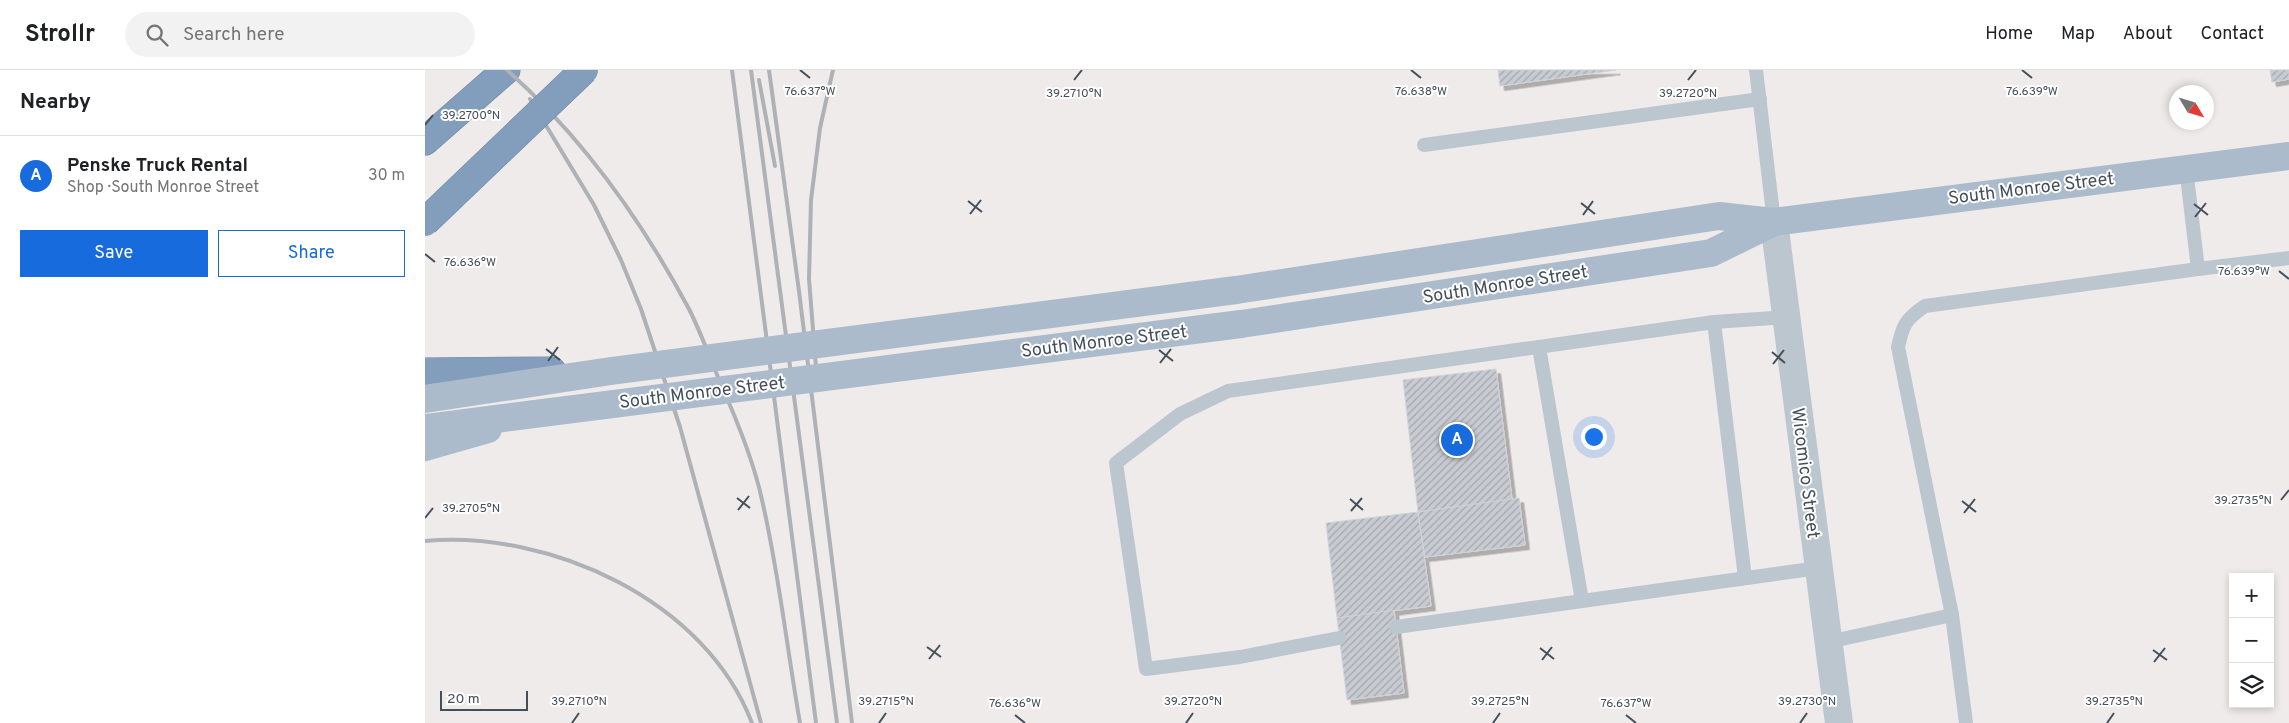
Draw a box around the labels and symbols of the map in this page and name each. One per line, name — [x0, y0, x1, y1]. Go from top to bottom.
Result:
text: 76.637°W — [784, 84, 836, 100]
text: 76.638°W — [1395, 84, 1447, 100]
text: 76.639°W — [2006, 84, 2058, 100]
north arrow — [2169, 85, 2214, 130]
text: 39.2710°N — [1046, 86, 1102, 102]
text: 39.2720°N — [1659, 86, 1717, 102]
text: 39.2700°N — [442, 108, 500, 124]
street label: South Monroe Street — [1947, 168, 2115, 211]
text: 76.636°W — [444, 255, 496, 271]
street label: South Monroe Street — [1421, 261, 1589, 310]
text: 76.639°W — [2218, 264, 2270, 280]
street label: South Monroe Street — [1020, 321, 1188, 364]
street label: South Monroe Street — [618, 372, 786, 415]
street label: Wicomico Street — [1785, 406, 1824, 540]
pin: A — [1441, 421, 1473, 459]
your location — [1581, 424, 1607, 450]
text: 39.2735°N — [2214, 493, 2272, 509]
text: 39.2705°N — [442, 501, 500, 517]
scale bar — [440, 688, 527, 711]
text: 39.2710°N — [551, 694, 607, 710]
text: 39.2715°N — [858, 694, 914, 710]
text: 39.2720°N — [1164, 694, 1222, 710]
text: 39.2725°N — [1471, 694, 1529, 710]
text: 39.2730°N — [1778, 694, 1836, 710]
text: 39.2735°N — [2085, 694, 2143, 710]
text: 76.636°W — [989, 696, 1041, 712]
text: 76.637°W — [1600, 696, 1652, 712]

